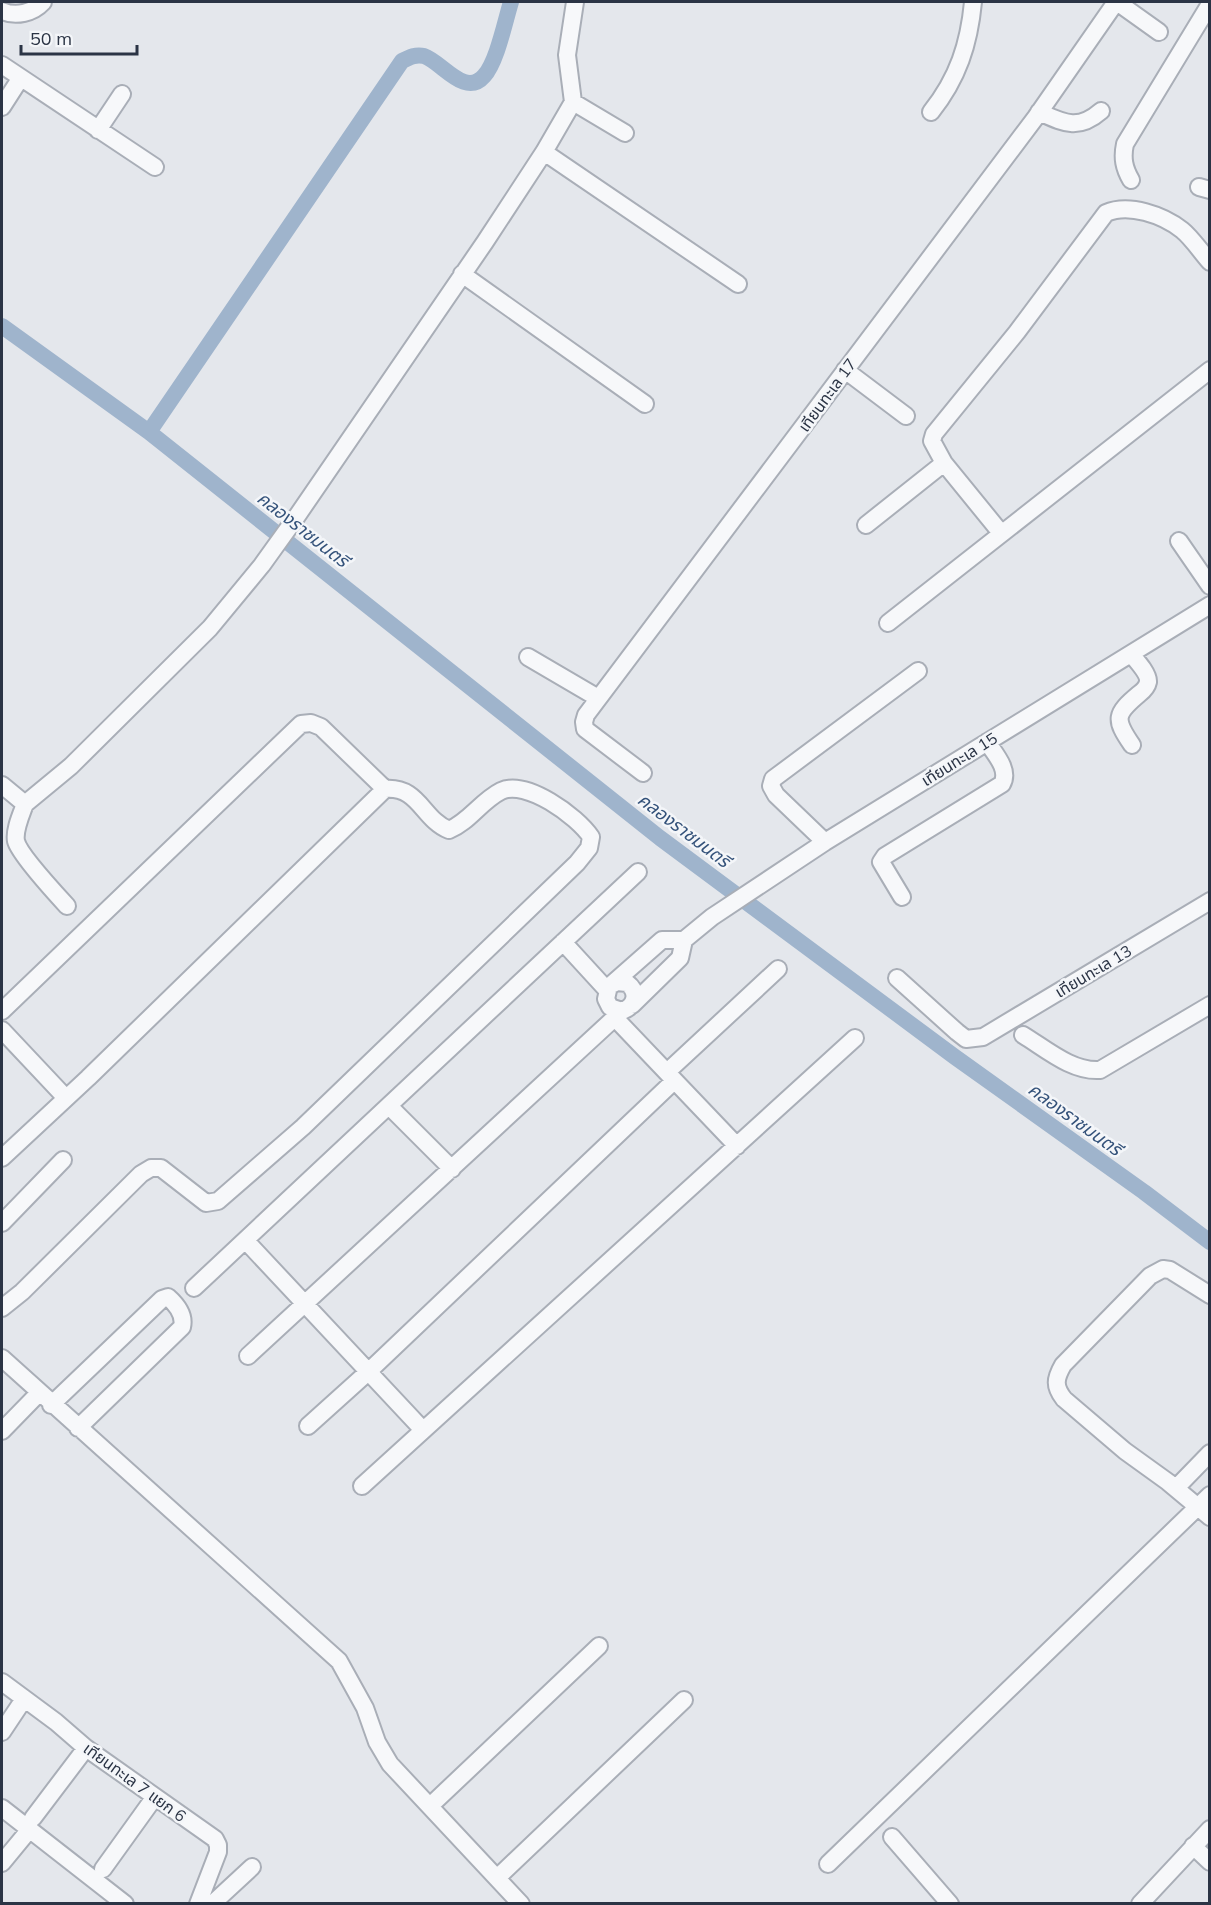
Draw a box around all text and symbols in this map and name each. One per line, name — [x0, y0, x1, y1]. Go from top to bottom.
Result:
scale bar — [21, 18, 136, 56]
text: 50 m — [30, 27, 72, 50]
street label: เทียนทะเล 17 — [794, 354, 860, 436]
water label: คลองราชมนตรี — [253, 486, 356, 574]
street label: เทียนทะเล 15 — [917, 728, 1001, 790]
water label: คลองราชมนตรี — [633, 788, 737, 874]
street label: เทียนทะเล 13 — [1051, 940, 1135, 1002]
water label: คลองราชมนตรี — [1024, 1077, 1128, 1162]
street label: เทียนทะเล 7 แยก 6 — [80, 1738, 190, 1826]

